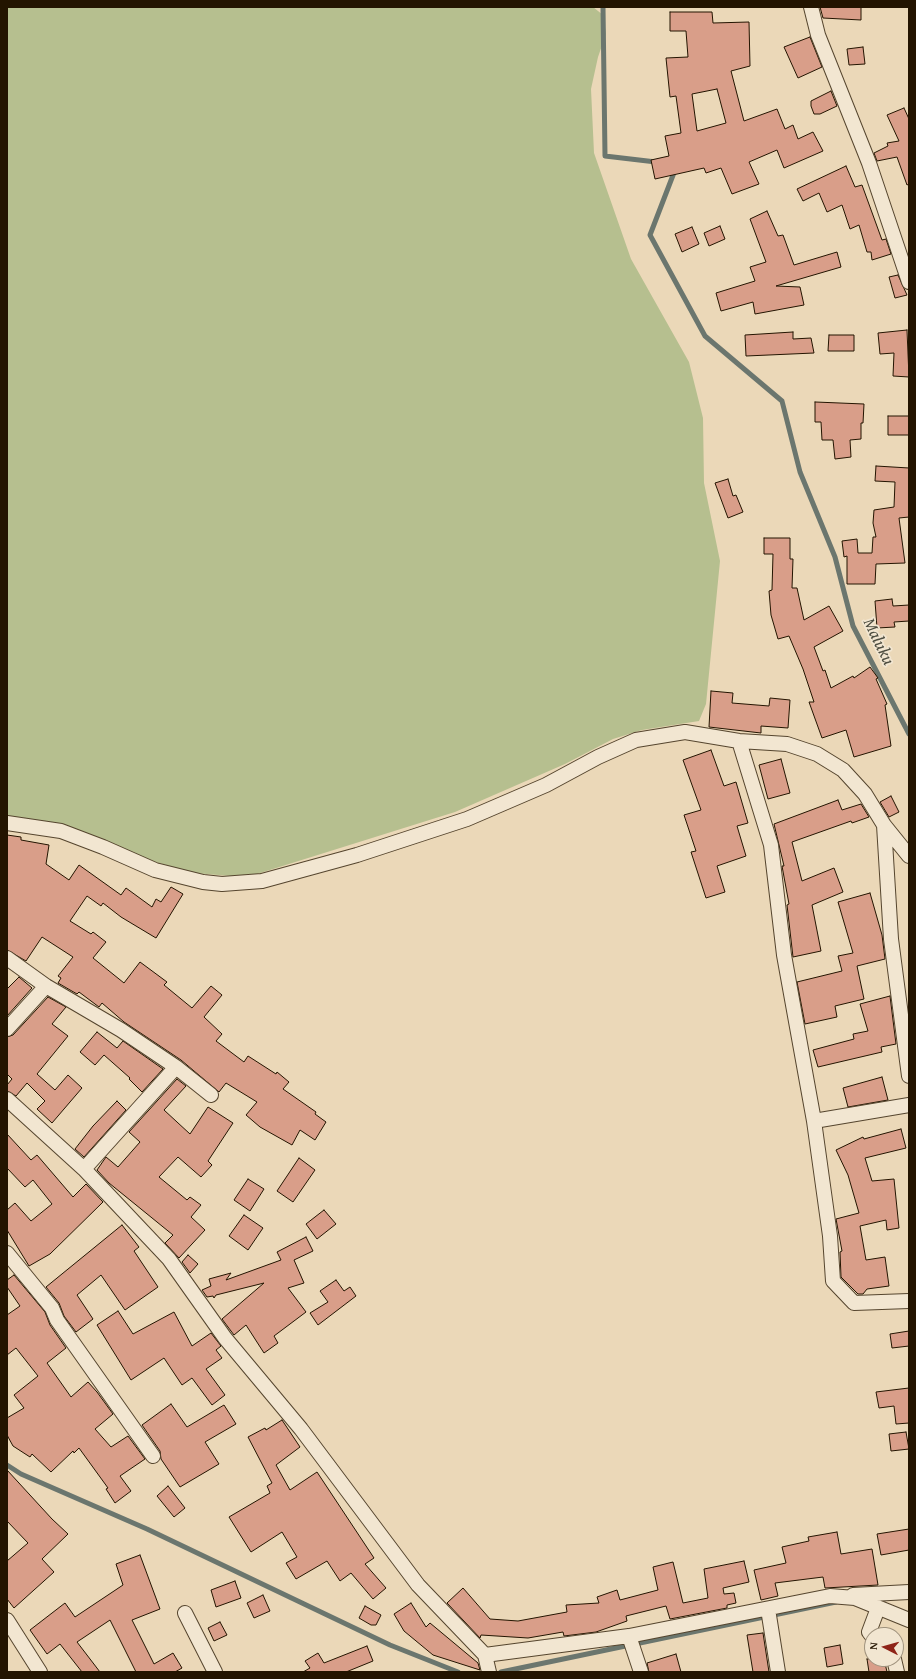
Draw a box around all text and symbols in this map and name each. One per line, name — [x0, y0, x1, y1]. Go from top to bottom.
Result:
water label: Maluku — [858, 615, 898, 669]
north arrow — [864, 1627, 904, 1667]
text: N — [865, 1641, 881, 1650]

